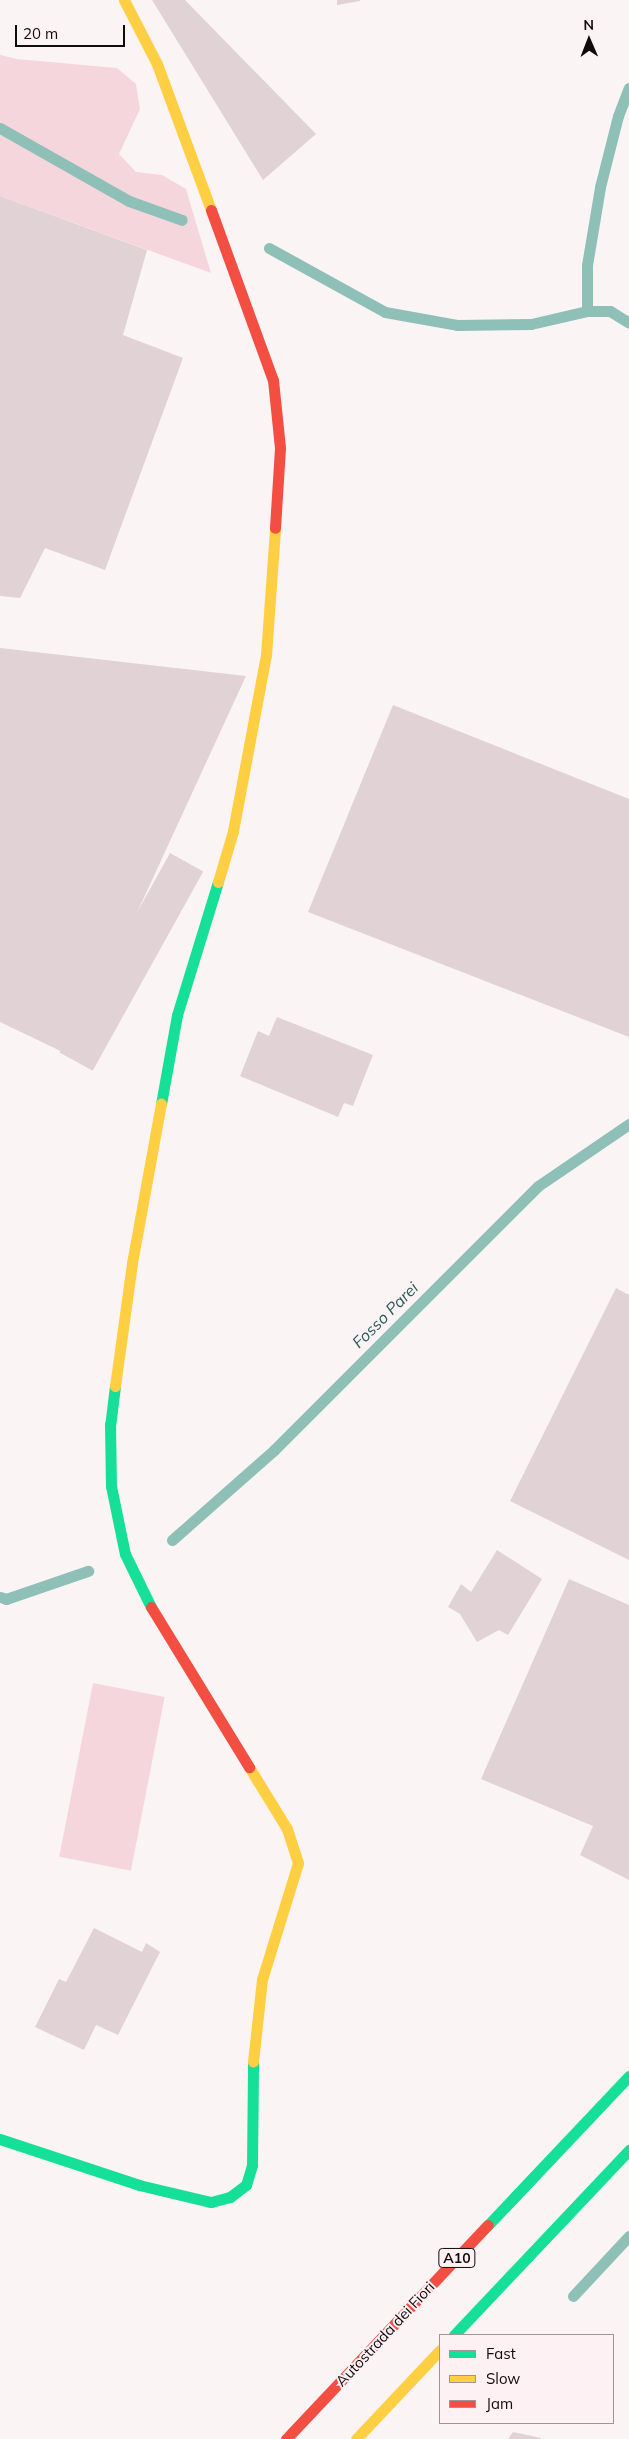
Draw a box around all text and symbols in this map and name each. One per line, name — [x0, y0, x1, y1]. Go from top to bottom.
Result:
scale bar — [18, 15, 128, 47]
north arrow — [564, 15, 614, 65]
text: N — [583, 16, 594, 34]
text: 20 m — [23, 24, 58, 43]
water label: Fosso Parei — [348, 1278, 422, 1352]
road number: A10 — [438, 2246, 476, 2270]
street label: Autostrada dei Fiori — [332, 2278, 438, 2390]
legend — [439, 2334, 614, 2424]
text: Fast — [486, 2344, 516, 2363]
text: Slow — [486, 2369, 520, 2388]
text: Jam — [486, 2394, 513, 2413]

